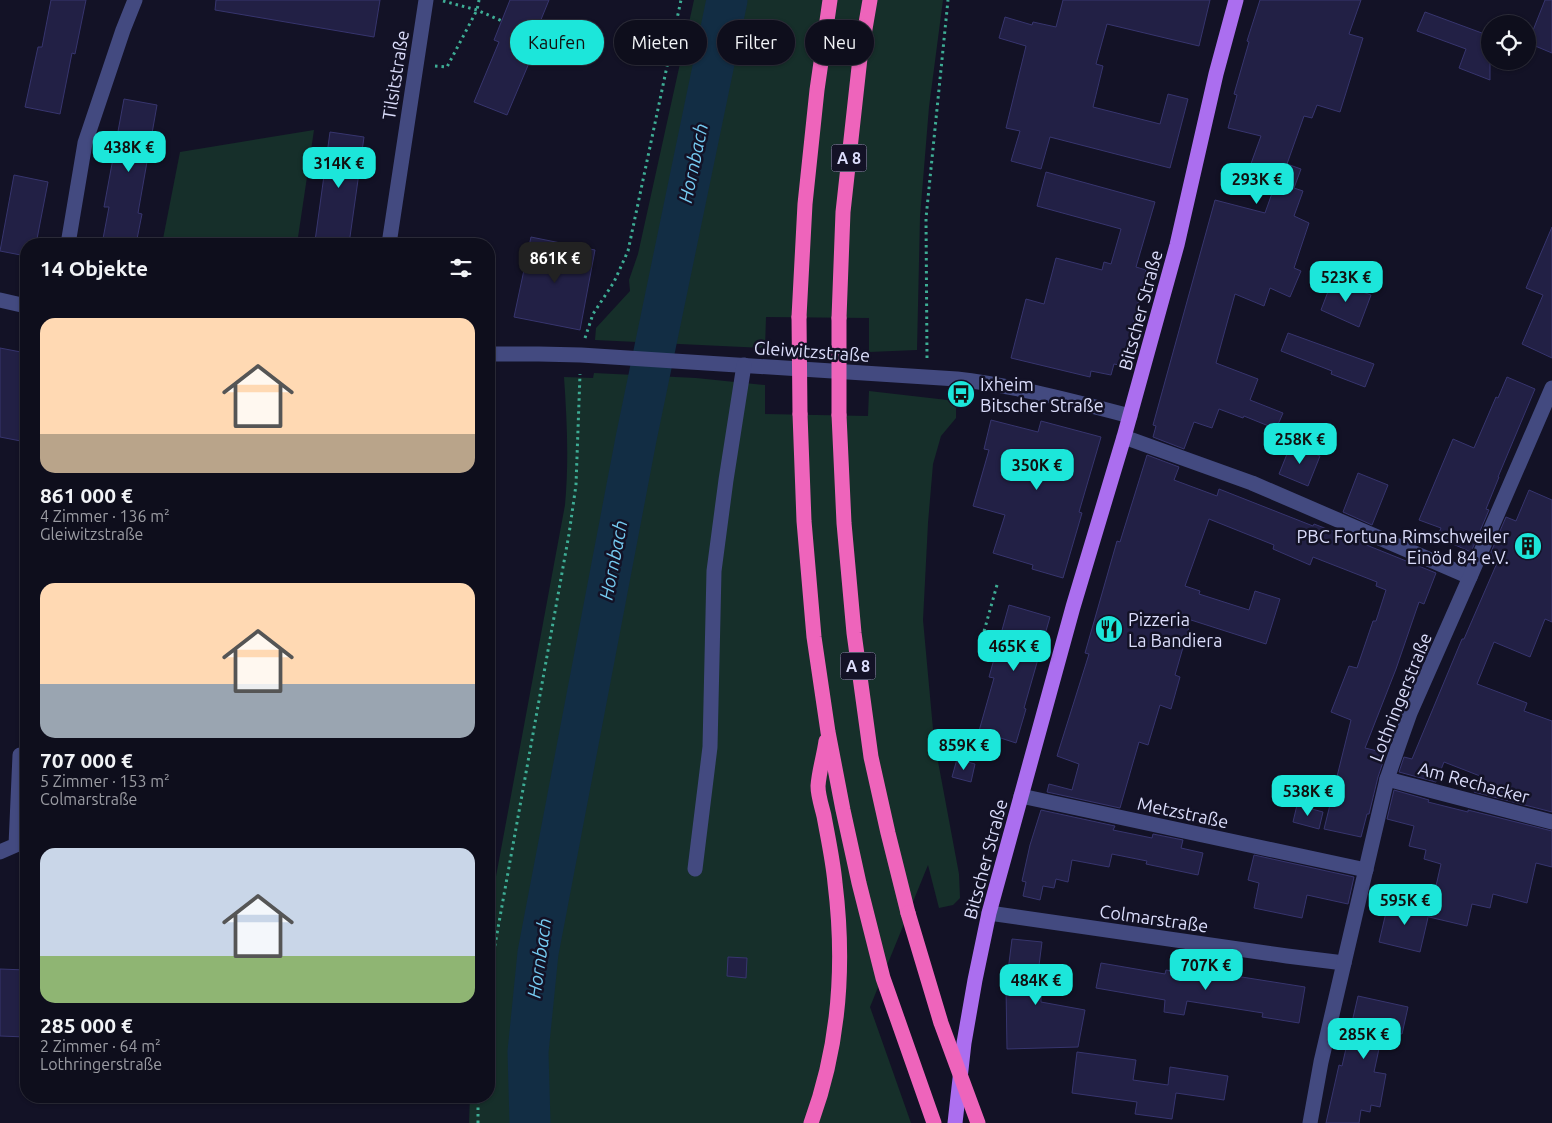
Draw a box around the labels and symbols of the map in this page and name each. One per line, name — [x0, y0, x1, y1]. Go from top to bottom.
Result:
street label: Tilsitstraße — [378, 29, 412, 121]
water label: Hornbach — [674, 121, 712, 205]
pin: 438K € — [88, 130, 170, 173]
road number: A 8 — [832, 144, 866, 172]
pin: 314K € — [298, 146, 380, 189]
pin: 293K € — [1216, 162, 1298, 205]
pin: 861K € — [514, 242, 596, 284]
street label: Bitscher Straße — [1114, 248, 1166, 372]
pin: 523K € — [1305, 260, 1387, 303]
street label: Gleiwitzstraße — [753, 337, 871, 365]
place label: Ixheim Bitscher Straße — [980, 374, 1104, 415]
bus stop icon: Ixheim Bitscher Straße — [946, 379, 976, 409]
pin: 258K € — [1259, 422, 1341, 465]
pin: 350K € — [996, 448, 1078, 491]
water label: Hornbach — [594, 518, 632, 602]
place label: PBC Fortuna Rimschweiler Einöd 84 e.V. — [1297, 526, 1509, 567]
building icon: PBC Fortuna Rimschweiler Einöd 84 e.V. — [1513, 531, 1543, 561]
place label: Pizzeria La Bandiera — [1128, 609, 1222, 650]
restaurant icon: Pizzeria La Bandiera — [1094, 614, 1124, 644]
pin: 465K € — [973, 630, 1055, 672]
street label: Lothringerstraße — [1365, 630, 1435, 764]
road number: A 8 — [840, 652, 876, 679]
pin: 859K € — [923, 728, 1005, 771]
street label: Am Rechacker — [1416, 758, 1532, 806]
pin: 538K € — [1267, 774, 1349, 817]
street label: Metzstraße — [1136, 793, 1230, 831]
street label: Bitscher Straße — [959, 797, 1011, 921]
pin: 595K € — [1364, 884, 1446, 926]
street label: Colmarstraße — [1098, 900, 1210, 936]
water label: Hornbach — [522, 916, 556, 1000]
pin: 707K € — [1165, 948, 1247, 991]
pin: 484K € — [995, 964, 1077, 1006]
pin: 285K € — [1323, 1018, 1405, 1060]

